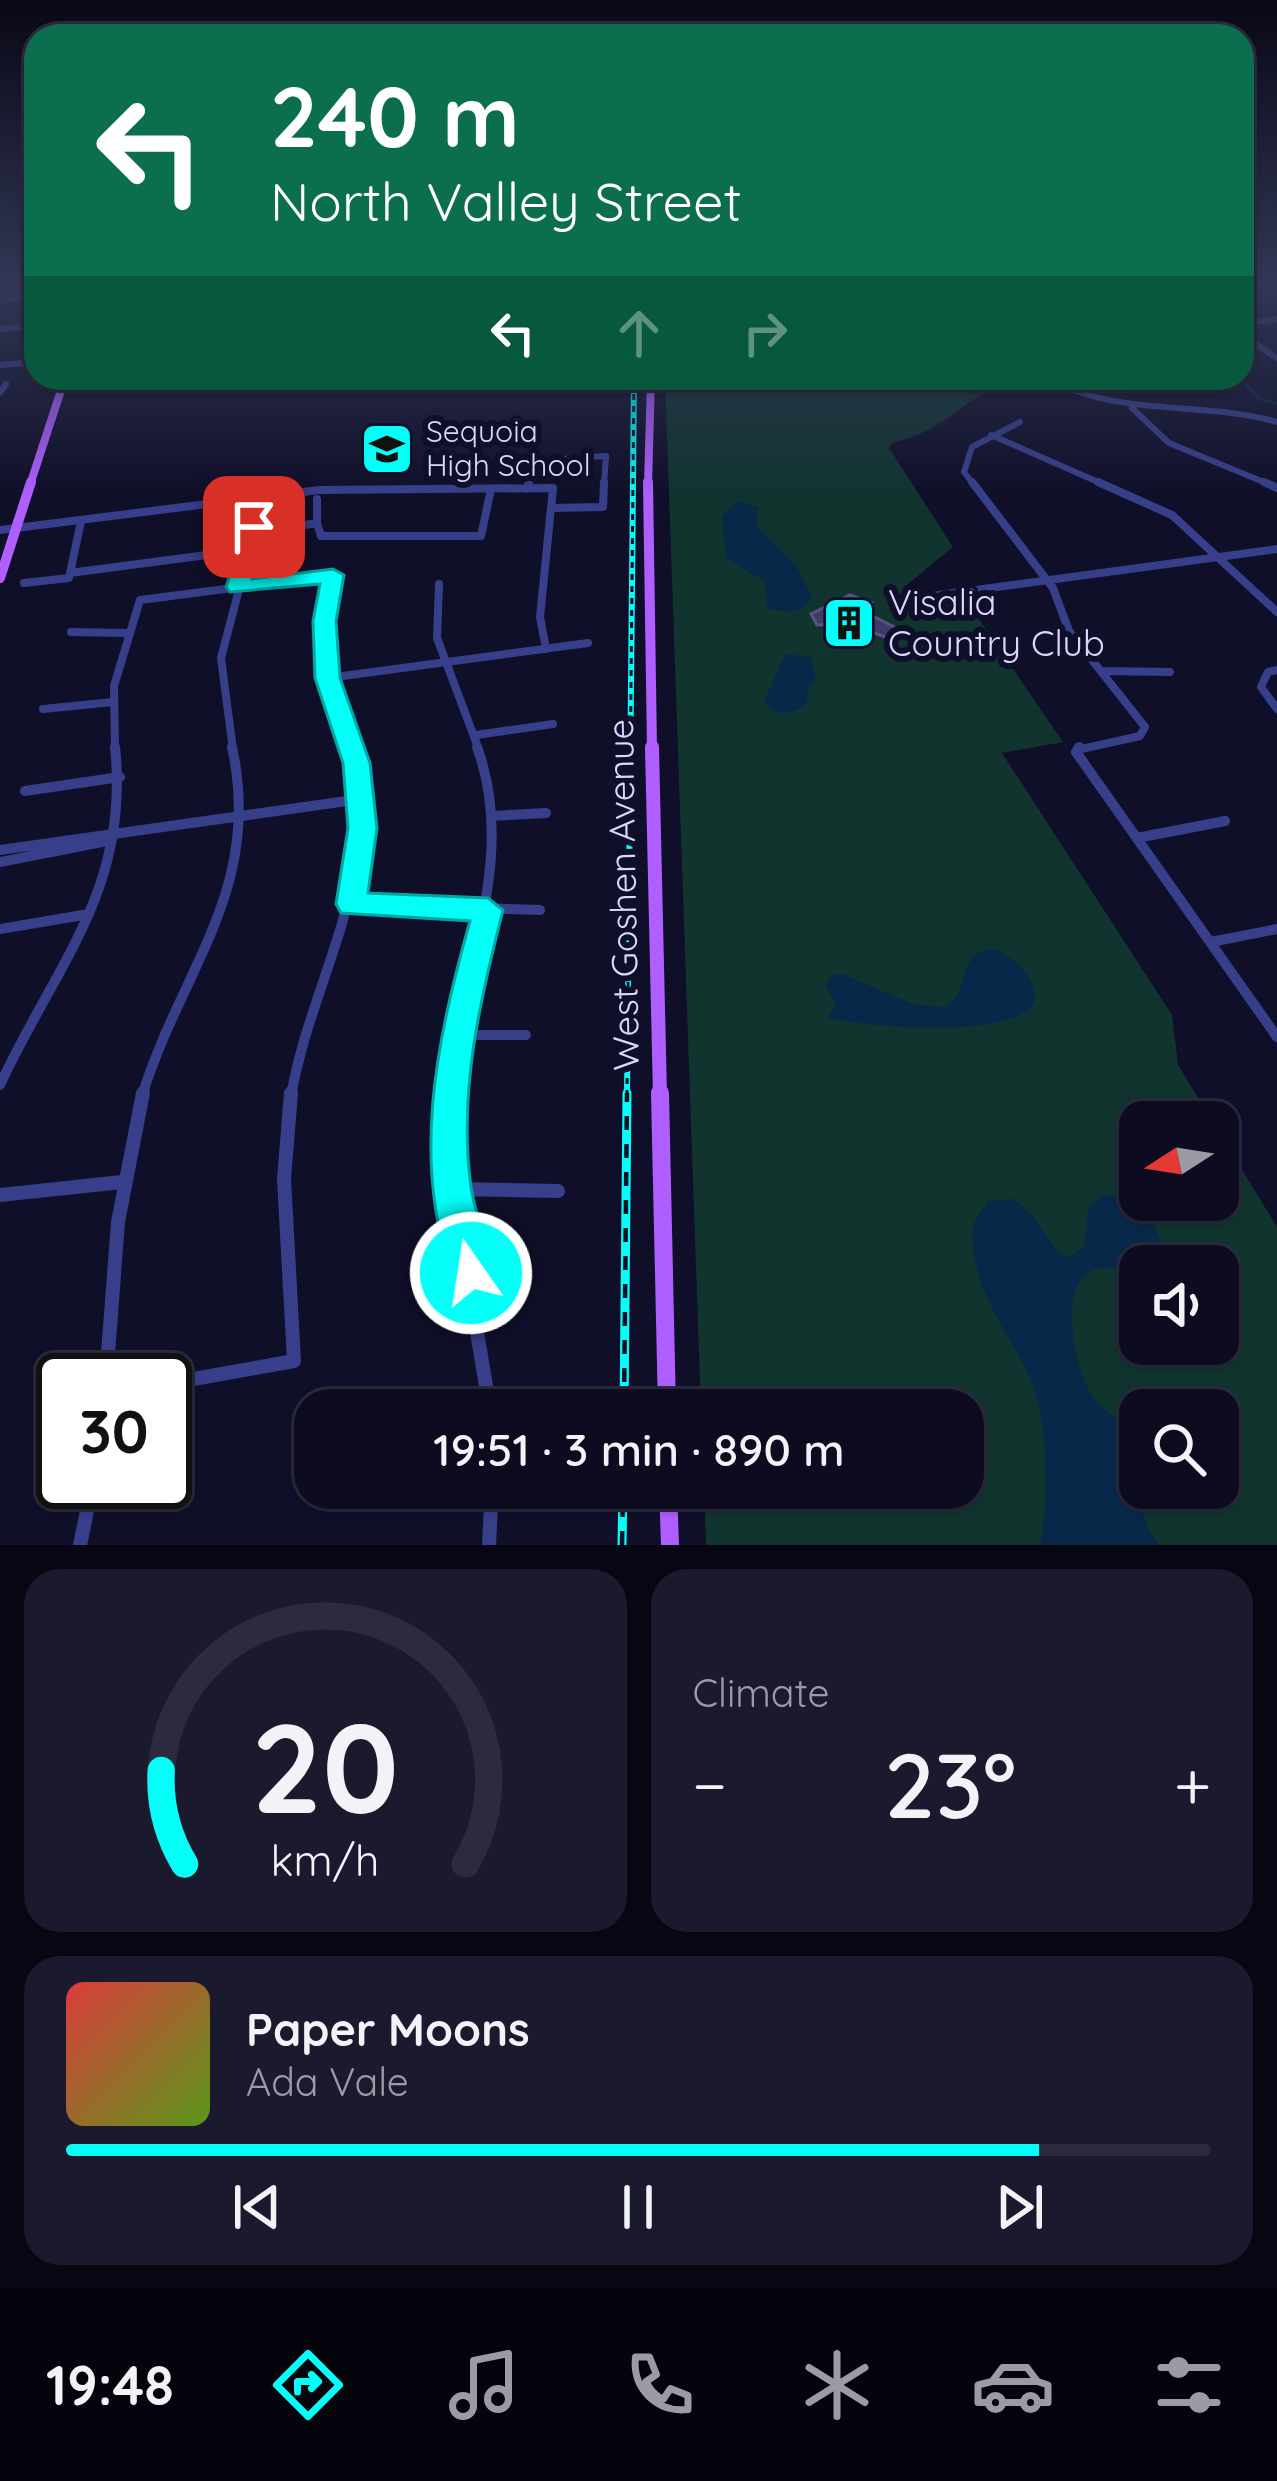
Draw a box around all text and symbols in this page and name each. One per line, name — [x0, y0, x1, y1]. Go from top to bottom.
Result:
text: 240 m — [270, 63, 520, 168]
icon: left — [72, 72, 228, 228]
text: North Valley Street — [270, 167, 742, 235]
icon: left — [480, 300, 546, 366]
icon: ahead — [606, 300, 672, 366]
icon: right — [732, 300, 798, 366]
place label: Sequoia High School — [426, 412, 591, 484]
school or university icon: Sequoia High School — [359, 421, 415, 477]
pin — [203, 476, 305, 578]
icon: arrive — [221, 494, 287, 560]
place label: Visalia Country Club — [888, 579, 1105, 665]
building icon: Visalia Country Club — [821, 595, 877, 651]
street label: West Goshen Avenue — [597, 719, 648, 1071]
north arrow — [1119, 1101, 1239, 1221]
map controls — [1119, 1101, 1239, 1509]
position arrow — [408, 1210, 534, 1336]
button: sound — [1119, 1245, 1239, 1365]
speed limit sign: 30 — [36, 1353, 192, 1509]
button: search — [1119, 1389, 1239, 1509]
text: 19:51 · 3 min · 890 m — [433, 1421, 845, 1477]
text: Climate — [693, 1668, 830, 1717]
text: 20 — [251, 1688, 399, 1844]
text: 23° — [884, 1728, 1016, 1841]
text: − — [693, 1743, 727, 1826]
text: + — [1174, 1743, 1211, 1826]
text: km/h — [271, 1832, 380, 1886]
text: Paper Moons — [246, 2001, 530, 2057]
text: Ada Vale — [246, 2057, 409, 2106]
icon: previous — [224, 2174, 290, 2240]
icon: pause — [605, 2174, 671, 2240]
icon: next — [987, 2174, 1053, 2240]
icon: directions — [266, 2343, 350, 2427]
icon: music — [442, 2343, 526, 2427]
icon: phone — [618, 2343, 702, 2427]
icon: climate — [795, 2343, 879, 2427]
icon: car — [971, 2343, 1055, 2427]
icon: filters — [1147, 2343, 1231, 2427]
text: 19:48 — [46, 2351, 174, 2419]

